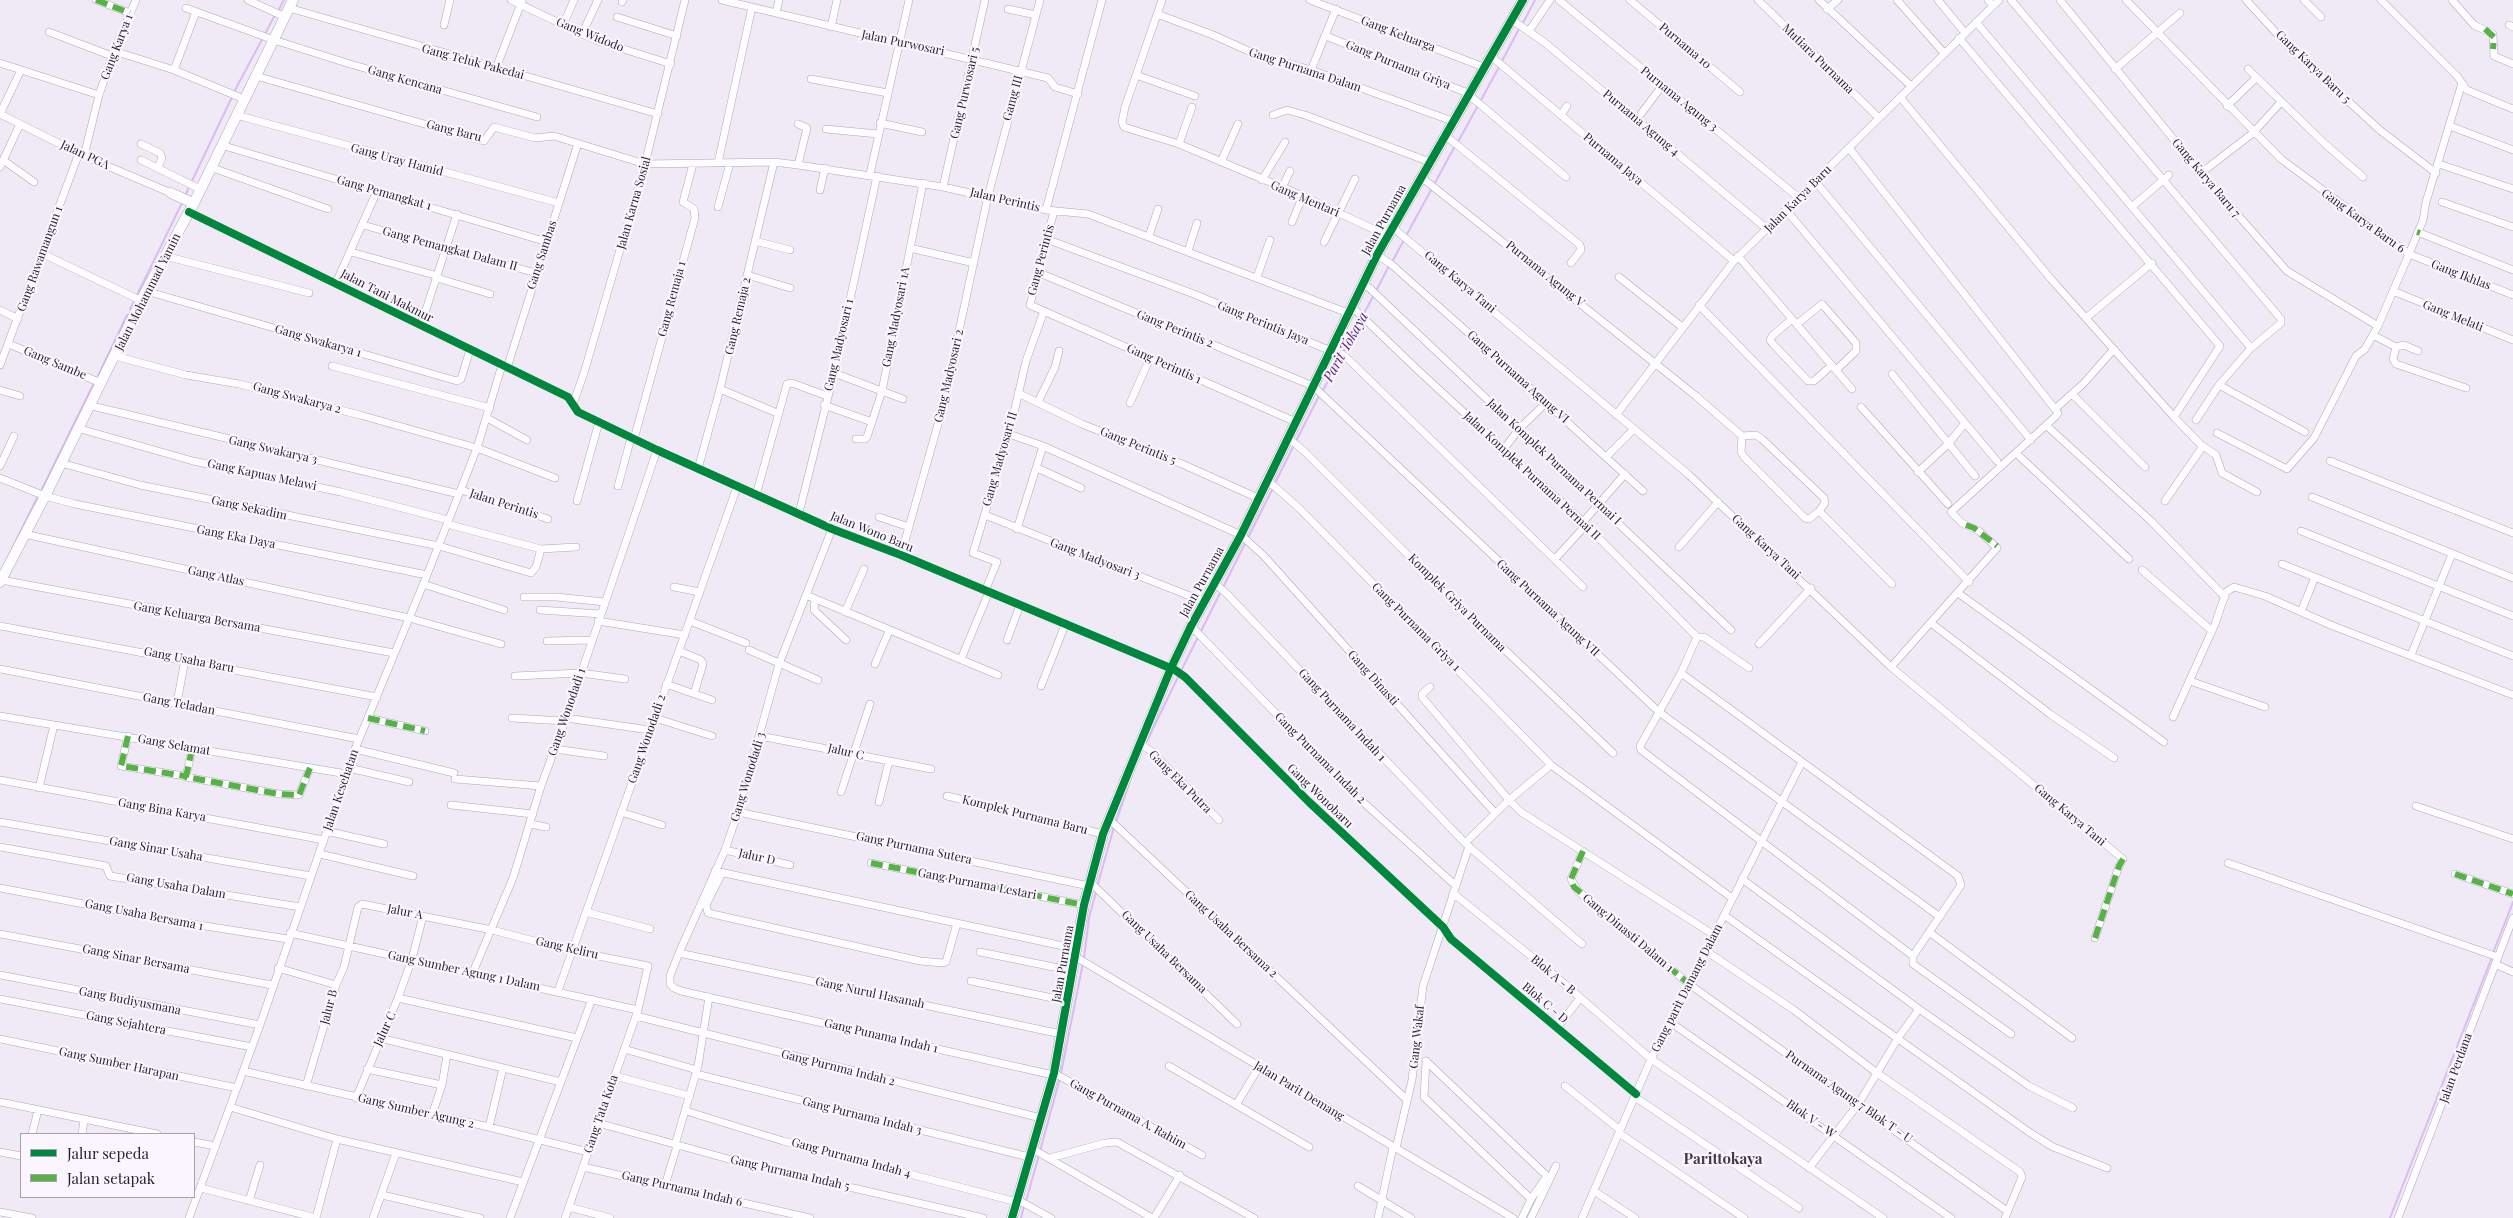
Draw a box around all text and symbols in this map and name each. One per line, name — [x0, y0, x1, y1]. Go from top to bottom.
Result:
street label: Gang Karya 1 — [98, 12, 136, 82]
street label: Gang Keluarga — [1359, 13, 1437, 55]
street label: Gang Widodo — [554, 15, 626, 55]
street label: Purnama 10 — [1656, 20, 1714, 72]
street label: Mutiara Purnama — [1779, 21, 1857, 97]
street label: Jalan Purwosari — [860, 27, 946, 59]
street label: Gang Karya Baru 5 — [2273, 28, 2353, 106]
street label: Gang Purnama Griya — [1343, 37, 1453, 93]
street label: Gang Teluk Pakedai — [420, 41, 526, 83]
street label: Gang Purnama Dalam — [1247, 45, 1363, 95]
street label: Gang Purwosari 5 — [947, 46, 983, 140]
street label: Gang Kencana — [366, 62, 444, 98]
street label: Purnama Agung 3 — [1638, 64, 1720, 134]
street label: Gamg III — [1000, 74, 1026, 122]
street label: Purnama Agung 4 — [1600, 87, 1682, 159]
street label: Gang Baru — [425, 117, 483, 145]
street label: Purnama Jaya — [1580, 130, 1646, 188]
street label: Gang Karya Baru 7 — [2169, 136, 2243, 220]
street label: Jalan PGA — [58, 137, 112, 173]
street label: Gang Uray Hamid — [349, 141, 445, 179]
street label: Jalan Karna Sosial — [614, 155, 654, 251]
street label: Jalan Karya Baru — [1761, 162, 1835, 236]
street label: Gang Pemangkat 1 — [335, 173, 433, 213]
street label: Gang Mentari — [1268, 178, 1342, 220]
street label: Jalan Purnama — [1359, 182, 1409, 258]
street label: Jalan Perintis — [969, 185, 1041, 215]
street label: Gang Karya Baru 6 — [2318, 186, 2408, 256]
street label: Gang Rawamangun 1 — [14, 204, 66, 314]
street label: Gang Sambas — [524, 219, 560, 291]
street label: Gang Perintis — [1025, 223, 1057, 297]
street label: Gang Pemangkat Dalam II — [381, 224, 519, 274]
street label: Jalan Mohammad Yamin — [112, 231, 184, 353]
street label: Purnama Agung V — [1503, 238, 1587, 310]
street label: Gang Karya Tani — [1421, 248, 1499, 316]
street label: Gang Ikhlas — [2429, 257, 2493, 293]
street label: Gang Remaja 1 — [655, 260, 689, 338]
street label: Jalan Tani Makmur — [338, 266, 436, 326]
street label: Gang Madyosari 1A — [879, 266, 913, 368]
street label: Gang Remaja 2 — [722, 276, 754, 356]
street label: Gang Madyosari 1 — [821, 297, 857, 393]
street label: Gang Melati — [2421, 297, 2485, 335]
street label: Gang Perintis Jaya — [1215, 298, 1311, 348]
street label: Gang Perintis 2 — [1134, 307, 1216, 351]
water label: Parit Tokaya — [1320, 309, 1372, 385]
street label: Gang Swakarya 1 — [273, 322, 363, 360]
street label: Gang Madyosari 2 — [931, 328, 967, 424]
street label: Gang Purnama Agung VI — [1464, 328, 1572, 426]
street label: Gang Perintis 1 — [1124, 341, 1204, 387]
street label: Gang Sambe — [22, 343, 88, 383]
street label: Gang Swakarya 2 — [251, 379, 343, 417]
street label: Jalan Komplek Purnama Permai I — [1484, 396, 1624, 528]
street label: Jalan Komplek Purnama Permai II — [1461, 409, 1603, 543]
street label: Gang Madyosari II — [980, 410, 1020, 508]
street label: Gang Perintis 5 — [1098, 424, 1178, 468]
street label: Gang Swakarya 3 — [227, 433, 319, 467]
street label: Gang Kapuas Melawi — [206, 456, 318, 494]
street label: Jalan Perintis — [468, 486, 540, 522]
street label: Gang Sekadim — [210, 493, 288, 523]
street label: Jalan Wono Baru — [828, 509, 916, 555]
street label: Gang Karya Tani — [1729, 511, 1803, 583]
street label: Gang Eka Daya — [195, 522, 277, 552]
street label: Gang Madyosari 3 — [1048, 535, 1142, 583]
street label: Jalan Purnama — [1177, 544, 1227, 620]
street label: Komplek Griya Purnama — [1405, 551, 1509, 655]
street label: Gang Purnama Agung VII — [1493, 556, 1603, 660]
street label: Gang Atlas — [186, 563, 246, 589]
street label: Gang Purnama Griya 1 — [1369, 580, 1463, 674]
street label: Gang Keluarga Bersama — [133, 599, 261, 635]
street label: Gang Usaha Baru — [143, 644, 235, 676]
street label: Gang Dinasti — [1345, 647, 1401, 709]
street label: Gang Wonodadi 1 — [545, 666, 589, 758]
street label: Gang Purnama Indah 1 — [1295, 666, 1389, 764]
street label: Gang Teladan — [142, 690, 216, 718]
street label: Gang Wonodadi 2 — [625, 693, 669, 785]
street label: Gang Purnama Indah 2 — [1271, 709, 1369, 807]
street label: Gang Wonodadi 3 — [728, 730, 768, 824]
street label: Gang Selamat — [137, 732, 211, 758]
street label: Jalur C — [827, 741, 865, 763]
street label: Jalan Kesehatan — [320, 747, 362, 833]
street label: Gang Eka Putra — [1146, 748, 1214, 816]
street label: Gang Wonobaru — [1284, 761, 1356, 831]
street label: Gang Karya Tani — [2031, 781, 2109, 849]
street label: Komplek Purnama Baru — [961, 792, 1089, 838]
street label: Gang Bina Karya — [117, 795, 207, 825]
street label: Gang Purnama Sutera — [855, 829, 973, 867]
street label: Gang Sinar Usaha — [108, 834, 204, 864]
street label: Jalur D — [737, 846, 777, 868]
street label: Gang Purnama Lestari — [917, 865, 1037, 903]
street label: Gang Usaha Dalam — [125, 870, 227, 902]
street label: Gang Usaha Bersama 2 — [1182, 887, 1280, 981]
street label: Gang Dinasti Dalam 1 — [1580, 891, 1676, 975]
street label: Gang Usaha Bersama 1 — [84, 896, 204, 934]
street label: Jalur A — [386, 902, 424, 922]
street label: Gang Usaha Bersama — [1118, 908, 1210, 996]
street label: Gang parit Damang Dalam — [1648, 921, 1726, 1055]
street label: Jalan Purnama — [1049, 924, 1077, 1004]
street label: Gang Keliru — [534, 934, 600, 962]
street label: Gang Sinar Bersama — [81, 942, 191, 976]
street label: Gang Sumber Agung 1 Dalam — [387, 948, 541, 994]
street label: Blok A - B — [1528, 952, 1578, 998]
street label: Gang Nurul Hasanah — [814, 974, 926, 1012]
street label: Blok C - D — [1519, 980, 1571, 1026]
street label: Gang Budiyusmana — [78, 984, 182, 1018]
street label: Jalur B — [317, 988, 341, 1026]
street label: Gang Wakaf — [1407, 1005, 1427, 1069]
street label: Gang Sejahtera — [85, 1008, 167, 1038]
street label: Jalur C — [371, 1009, 399, 1049]
street label: Gang Punama Indah 1 — [823, 1016, 939, 1056]
street label: Jalan Perdana — [2437, 1031, 2475, 1105]
street label: Gang Sumber Harapan — [58, 1044, 180, 1084]
street label: Gang Purnma Indah 2 — [780, 1047, 896, 1089]
street label: Purnama Agung 7 Blok T - U — [1783, 1048, 1915, 1146]
street label: Jalan Parit Demang — [1251, 1058, 1347, 1124]
street label: Gang Tata Kota — [581, 1073, 621, 1155]
street label: Gang Purnama A. Rahim — [1067, 1076, 1189, 1152]
street label: Gang Sumber Agung 2 — [356, 1091, 476, 1131]
street label: Gang Purnama Indah 3 — [801, 1094, 923, 1138]
street label: Blok V - W — [1783, 1097, 1839, 1141]
legend — [20, 1133, 195, 1198]
street label: Gang Purnama Indah 4 — [790, 1135, 912, 1181]
text: Jalur sepeda — [67, 1143, 149, 1163]
district label: Parittokaya — [1683, 1150, 1763, 1168]
street label: Gang Purnama Indah 5 — [729, 1152, 851, 1194]
text: Jalan setapak — [67, 1168, 155, 1188]
street label: Gang Purnama Indah 6 — [620, 1168, 744, 1210]

